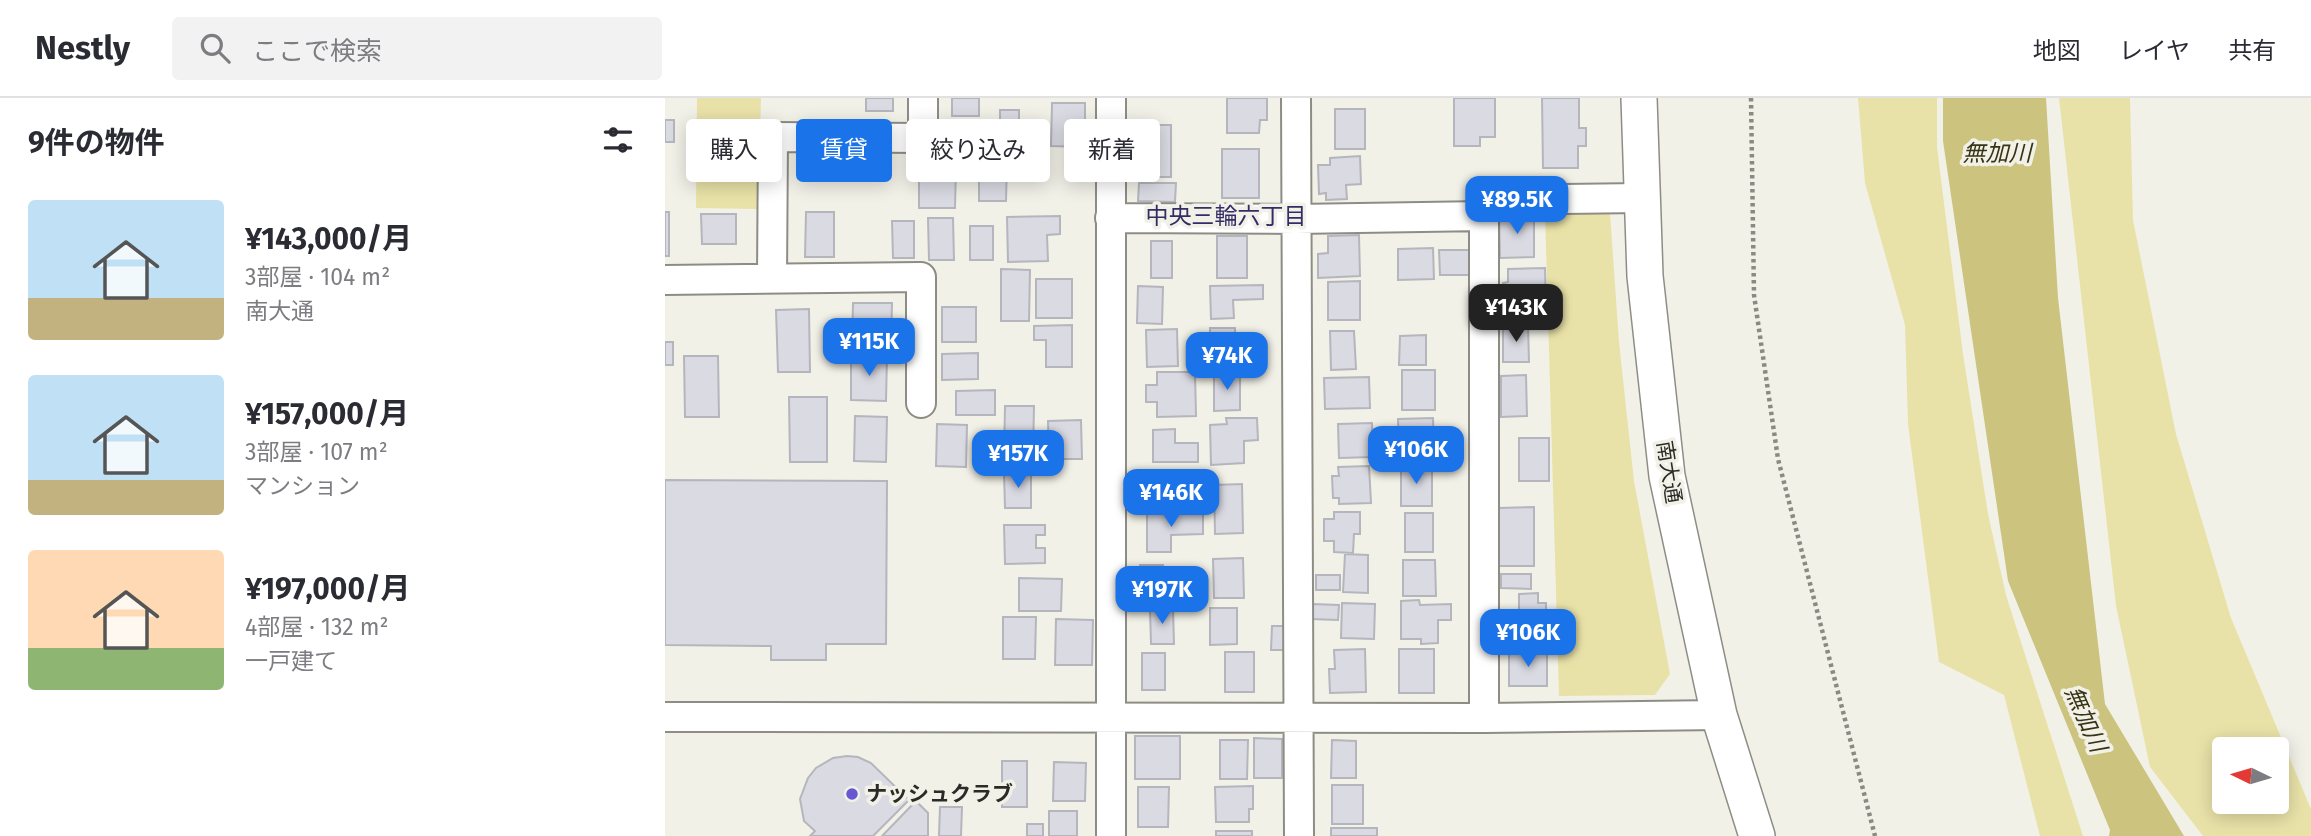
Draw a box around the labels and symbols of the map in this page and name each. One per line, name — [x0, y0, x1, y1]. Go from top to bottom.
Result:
water label: 無加川 — [1963, 139, 2035, 167]
pin: ¥89.5K — [1460, 176, 1574, 236]
district label: 中央三輪六丁目 — [1146, 202, 1307, 230]
pin: ¥143K — [1467, 285, 1565, 344]
pin: ¥115K — [820, 318, 918, 378]
pin: ¥74K — [1186, 332, 1268, 392]
pin: ¥106K — [1367, 426, 1465, 486]
pin: ¥157K — [969, 430, 1067, 490]
street label: 南大通 — [1651, 439, 1687, 505]
pin: ¥146K — [1122, 470, 1220, 529]
pin: ¥197K — [1113, 566, 1211, 626]
pin: ¥106K — [1479, 610, 1577, 669]
water label: 無加川 — [2059, 682, 2114, 759]
north arrow — [2212, 737, 2289, 814]
place label: ナッシュクラブ — [866, 781, 1013, 807]
marker: ナッシュクラブ — [844, 786, 860, 802]

